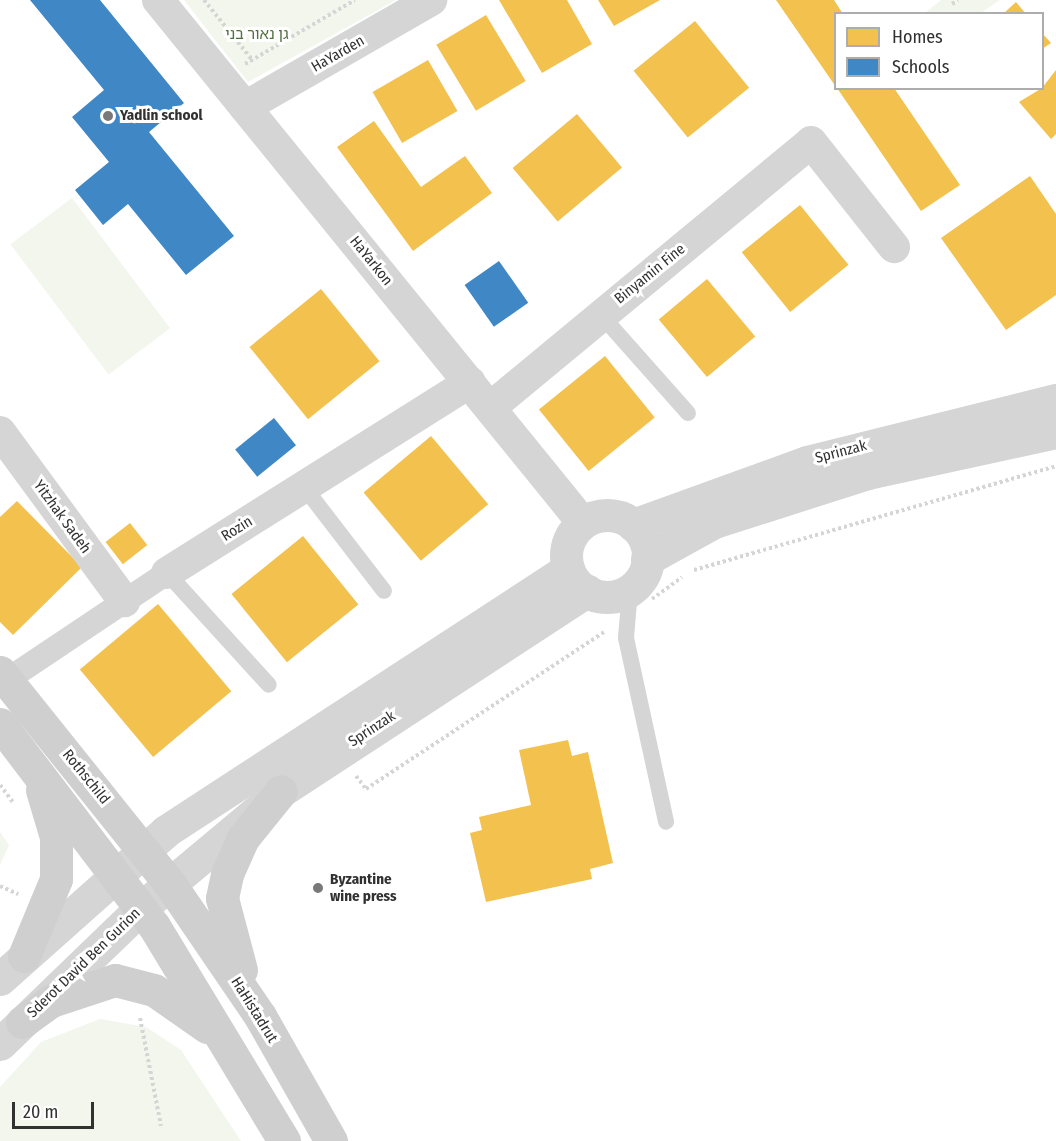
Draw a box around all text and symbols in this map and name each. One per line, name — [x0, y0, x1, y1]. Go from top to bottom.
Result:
legend — [834, 12, 1044, 90]
park label: גן נאור בני — [225, 26, 289, 44]
text: Homes — [892, 26, 943, 48]
street label: HaYarden — [308, 32, 368, 76]
text: Schools — [892, 56, 950, 78]
place label: Yadlin school — [120, 107, 203, 125]
marker: Yadlin school — [101, 109, 115, 123]
street label: HaYarkon — [346, 233, 396, 289]
street label: Binyamin Fine — [611, 240, 689, 308]
street label: Sprinzak — [813, 437, 869, 467]
street label: Yitzhak Sadeh — [29, 477, 95, 557]
street label: Rozin — [218, 513, 256, 545]
street label: Sprinzak — [345, 707, 399, 751]
street label: Rothschild — [59, 746, 113, 808]
place label: Byzantine wine press — [330, 870, 397, 905]
marker: Byzantine wine press — [311, 881, 325, 895]
street label: Sderot David Ben Gurion — [24, 904, 144, 1022]
street label: HaHistadrut — [227, 974, 281, 1046]
scale bar — [15, 1090, 98, 1128]
text: 20 m — [23, 1101, 58, 1123]

